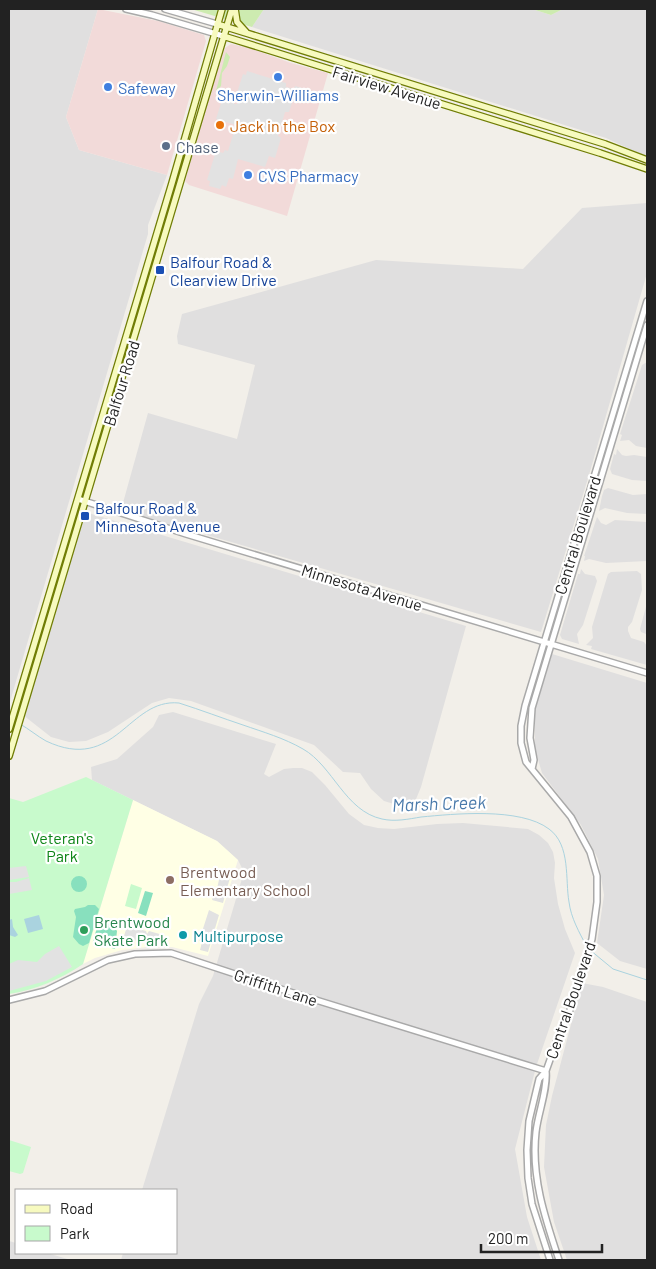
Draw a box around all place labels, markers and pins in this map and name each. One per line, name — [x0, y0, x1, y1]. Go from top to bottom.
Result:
marker: Sherwin-Williams — [272, 71, 284, 83]
place label: Safeway — [118, 78, 176, 97]
marker: Safeway — [102, 81, 114, 93]
place label: Sherwin-Williams — [217, 85, 339, 104]
place label: Jack in the Box — [230, 116, 335, 135]
marker: Jack in the Box — [214, 119, 226, 131]
place label: Chase — [176, 137, 219, 156]
marker: Chase — [160, 140, 172, 152]
place label: CVS Pharmacy — [258, 166, 359, 185]
marker: CVS Pharmacy — [242, 169, 254, 181]
place label: Balfour Road & Clearview Drive — [170, 252, 277, 289]
marker: Balfour Road & Clearview Drive — [154, 264, 166, 276]
place label: Balfour Road & Minnesota Avenue — [95, 498, 220, 535]
marker: Balfour Road & Minnesota Avenue — [79, 510, 91, 522]
place label: Brentwood Elementary School — [180, 862, 310, 899]
marker: Brentwood Elementary School — [164, 874, 176, 886]
place label: Brentwood Skate Park — [94, 912, 170, 949]
marker: Brentwood Skate Park — [78, 924, 90, 936]
place label: Multipurpose — [193, 926, 284, 945]
marker: Multipurpose — [177, 929, 189, 941]

